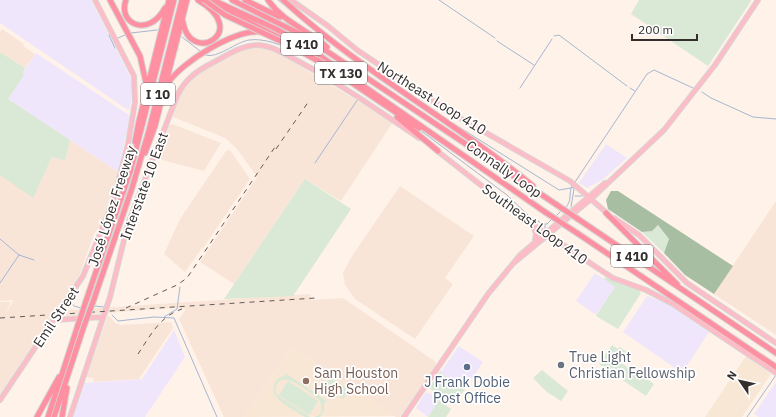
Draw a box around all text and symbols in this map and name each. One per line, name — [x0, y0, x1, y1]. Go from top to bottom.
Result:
scale bar — [632, 16, 697, 42]
text: 200 m — [638, 22, 673, 37]
road number: I 410 — [281, 33, 323, 55]
street label: Northeast Loop 410 — [374, 57, 490, 139]
road number: TX 130 — [315, 62, 367, 84]
road number: I 10 — [141, 83, 175, 105]
street label: Interstate 10 East — [116, 129, 172, 242]
street label: Connally Loop — [463, 136, 545, 202]
street label: José López Freeway — [84, 143, 140, 269]
street label: Southeast Loop 410 — [479, 180, 591, 268]
road number: I 410 — [611, 245, 653, 267]
street label: Emil Street — [29, 283, 83, 351]
place label: True Light Christian Fellowship — [569, 348, 696, 382]
marker: True Light Christian Fellowship — [556, 360, 566, 370]
north arrow — [720, 361, 760, 401]
marker: J Frank Dobie Post Office — [462, 362, 472, 372]
place label: Sam Houston High School — [314, 364, 398, 398]
text: N — [724, 368, 740, 383]
place label: J Frank Dobie Post Office — [424, 373, 510, 407]
marker: Sam Houston High School — [301, 376, 311, 386]

